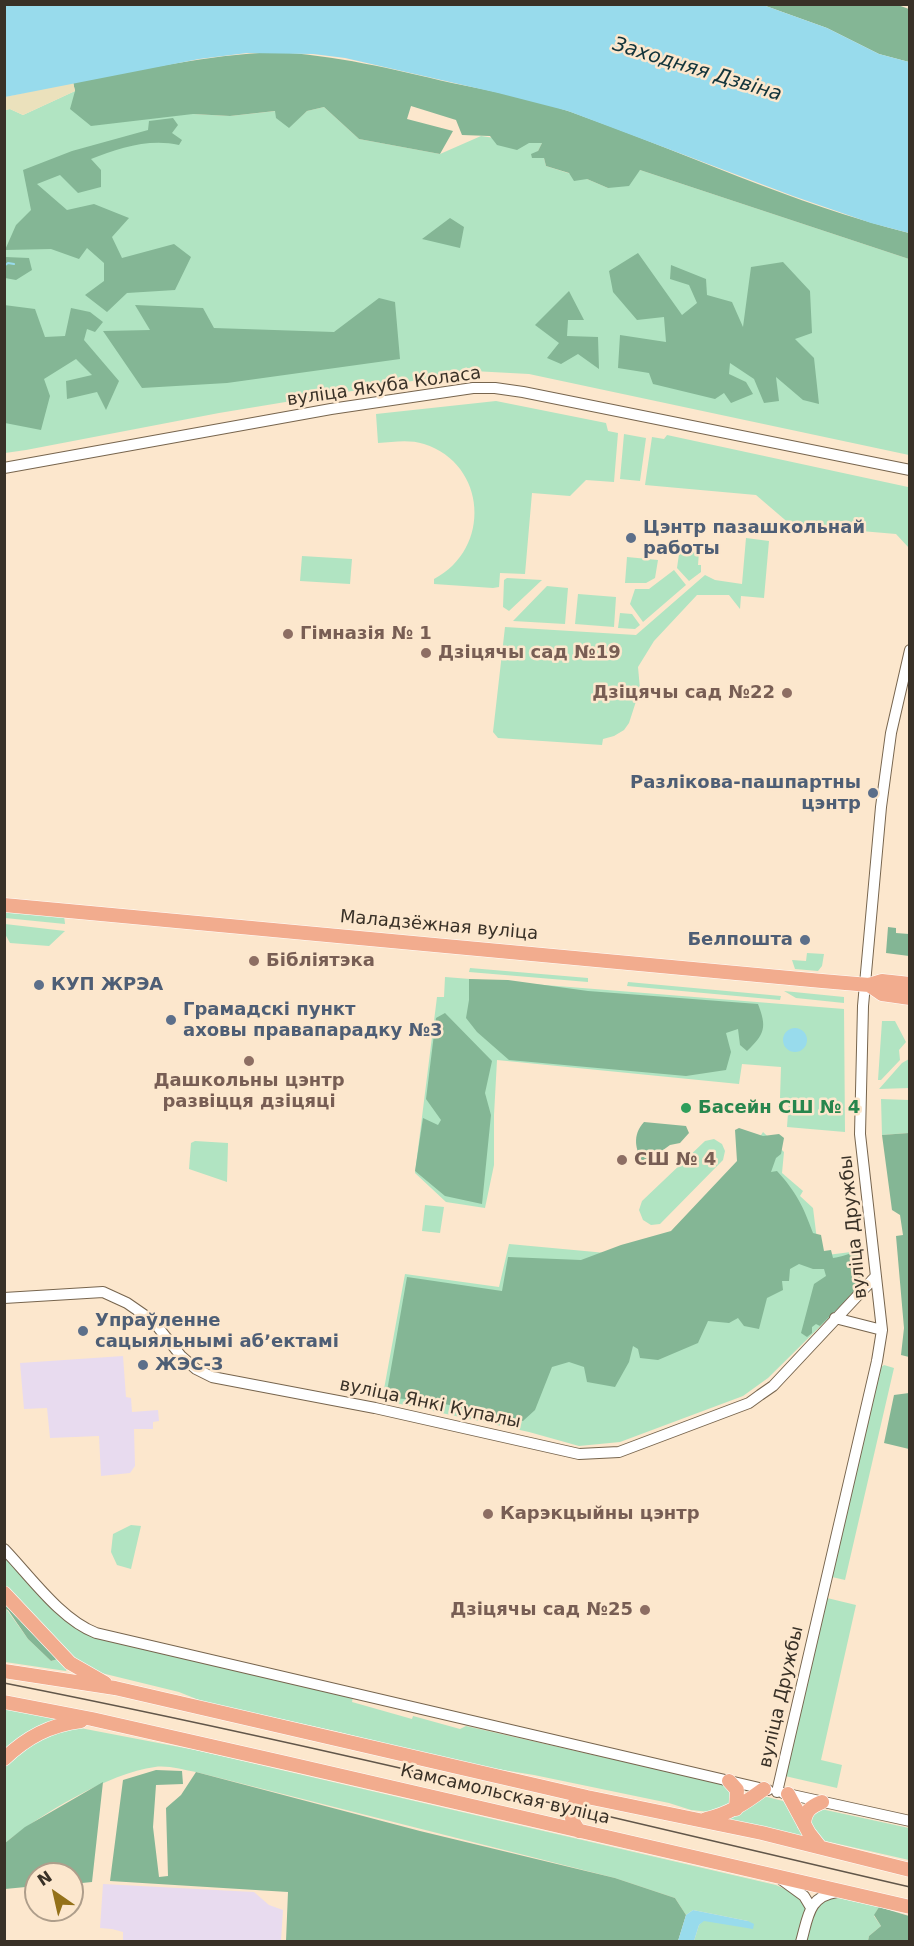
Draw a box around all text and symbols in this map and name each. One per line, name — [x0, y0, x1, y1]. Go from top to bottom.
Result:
water label: Заходняя Дзвіна — [610, 33, 784, 107]
street label: вуліца Якуба Коласа — [285, 363, 483, 411]
place label: Цэнтр пазашкольнай работы — [643, 517, 865, 560]
marker: Цэнтр пазашкольнай работы — [624, 531, 638, 545]
place label: Гімназія № 1 — [300, 623, 432, 645]
marker: Гімназія № 1 — [281, 627, 295, 641]
place label: Дзіцячы сад №19 — [438, 642, 621, 664]
marker: Дзіцячы сад №19 — [419, 646, 433, 660]
place label: Дзіцячы сад №22 — [592, 682, 775, 704]
marker: Дзіцячы сад №22 — [780, 686, 794, 700]
place label: Разлікова-пашпартны цэнтр — [630, 772, 861, 814]
marker: Разлікова-пашпартны цэнтр — [866, 786, 880, 800]
street label: Маладзёжная вуліца — [339, 907, 539, 945]
place label: Белпошта — [687, 929, 793, 951]
marker: Белпошта — [798, 933, 812, 947]
place label: Бібліятэка — [266, 950, 375, 972]
marker: Бібліятэка — [247, 954, 261, 968]
place label: КУП ЖРЭА — [51, 974, 163, 996]
marker: КУП ЖРЭА — [32, 978, 46, 992]
place label: Грамадскі пункт аховы правапарадку №3 — [183, 999, 443, 1042]
marker: Грамадскі пункт аховы правапарадку №3 — [164, 1013, 178, 1027]
marker: Дашкольны цэнтр развіцця дзіцяці — [242, 1054, 256, 1068]
place label: Дашкольны цэнтр развіцця дзіцяці — [153, 1070, 345, 1112]
place label: Басейн СШ № 4 — [698, 1097, 860, 1119]
marker: Басейн СШ № 4 — [679, 1101, 693, 1115]
place label: СШ № 4 — [634, 1149, 716, 1171]
marker: СШ № 4 — [615, 1153, 629, 1167]
street label: вуліца Дружбы — [836, 1154, 872, 1300]
place label: Упраўленне сацыяльнымі абʼектамі — [95, 1310, 339, 1352]
marker: Упраўленне сацыяльнымі абʼектамі — [76, 1324, 90, 1338]
place label: ЖЭС-3 — [155, 1354, 223, 1376]
marker: ЖЭС-3 — [136, 1358, 150, 1372]
street label: вуліца Янкі Купалы — [337, 1374, 523, 1434]
place label: Карэкцыйны цэнтр — [500, 1503, 700, 1525]
marker: Карэкцыйны цэнтр — [481, 1507, 495, 1521]
place label: Дзіцячы сад №25 — [450, 1599, 633, 1621]
marker: Дзіцячы сад №25 — [638, 1603, 652, 1617]
street label: вуліца Дружбы — [755, 1624, 809, 1770]
street label: Камсамольская вуліца — [398, 1760, 612, 1830]
north arrow — [24, 1862, 84, 1922]
text: N — [34, 1867, 56, 1890]

